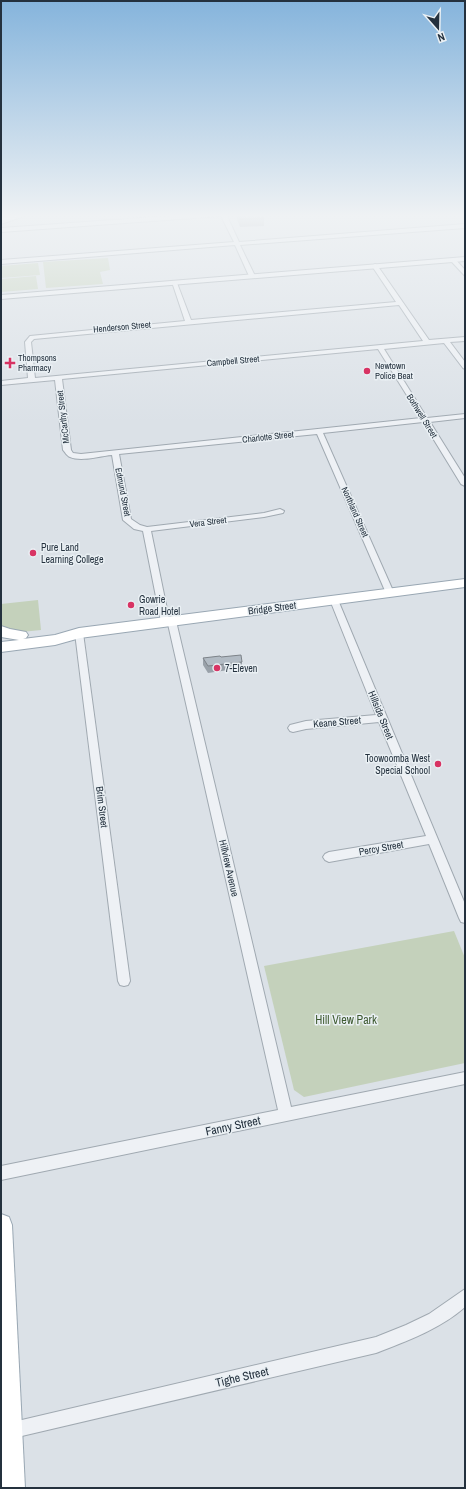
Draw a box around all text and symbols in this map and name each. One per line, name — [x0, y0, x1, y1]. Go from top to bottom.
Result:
north arrow — [418, 8, 458, 48]
text: N — [436, 30, 447, 45]
street label: Henderson Street — [93, 319, 151, 335]
place label: Thompsons Pharmacy — [18, 352, 57, 374]
street label: Campbell Street — [206, 353, 260, 369]
marker: Thompsons Pharmacy — [5, 358, 15, 368]
place label: Newtown Police Beat — [375, 360, 413, 382]
marker: Newtown Police Beat — [362, 366, 372, 376]
street label: McCarthy Street — [54, 390, 72, 444]
street label: Bothwell Street — [404, 392, 440, 440]
street label: Charlotte Street — [242, 428, 294, 446]
street label: Edmund Street — [112, 467, 134, 517]
street label: Northland Street — [339, 485, 371, 539]
street label: Vera Street — [189, 514, 227, 530]
place label: Pure Land Learning College — [41, 541, 104, 566]
marker: Pure Land Learning College — [28, 548, 38, 558]
place label: Gowrie Road Hotel — [139, 593, 180, 618]
street label: Bridge Street — [247, 599, 297, 617]
marker: Gowrie Road Hotel — [126, 600, 136, 610]
place label: 7-Eleven — [225, 662, 257, 675]
marker: 7-Eleven — [212, 663, 222, 673]
street label: Hillside Street — [365, 689, 397, 742]
street label: Keane Street — [313, 713, 362, 731]
place label: Toowoomba West Special School — [365, 752, 431, 777]
marker: Toowoomba West Special School — [433, 759, 443, 769]
street label: Brim Street — [93, 786, 111, 829]
street label: Hillview Avenue — [216, 838, 242, 898]
street label: Percy Street — [358, 838, 405, 858]
park label: Hill View Park — [315, 1012, 377, 1028]
street label: Fanny Street — [204, 1112, 262, 1140]
street label: Tighe Street — [214, 1363, 270, 1391]

